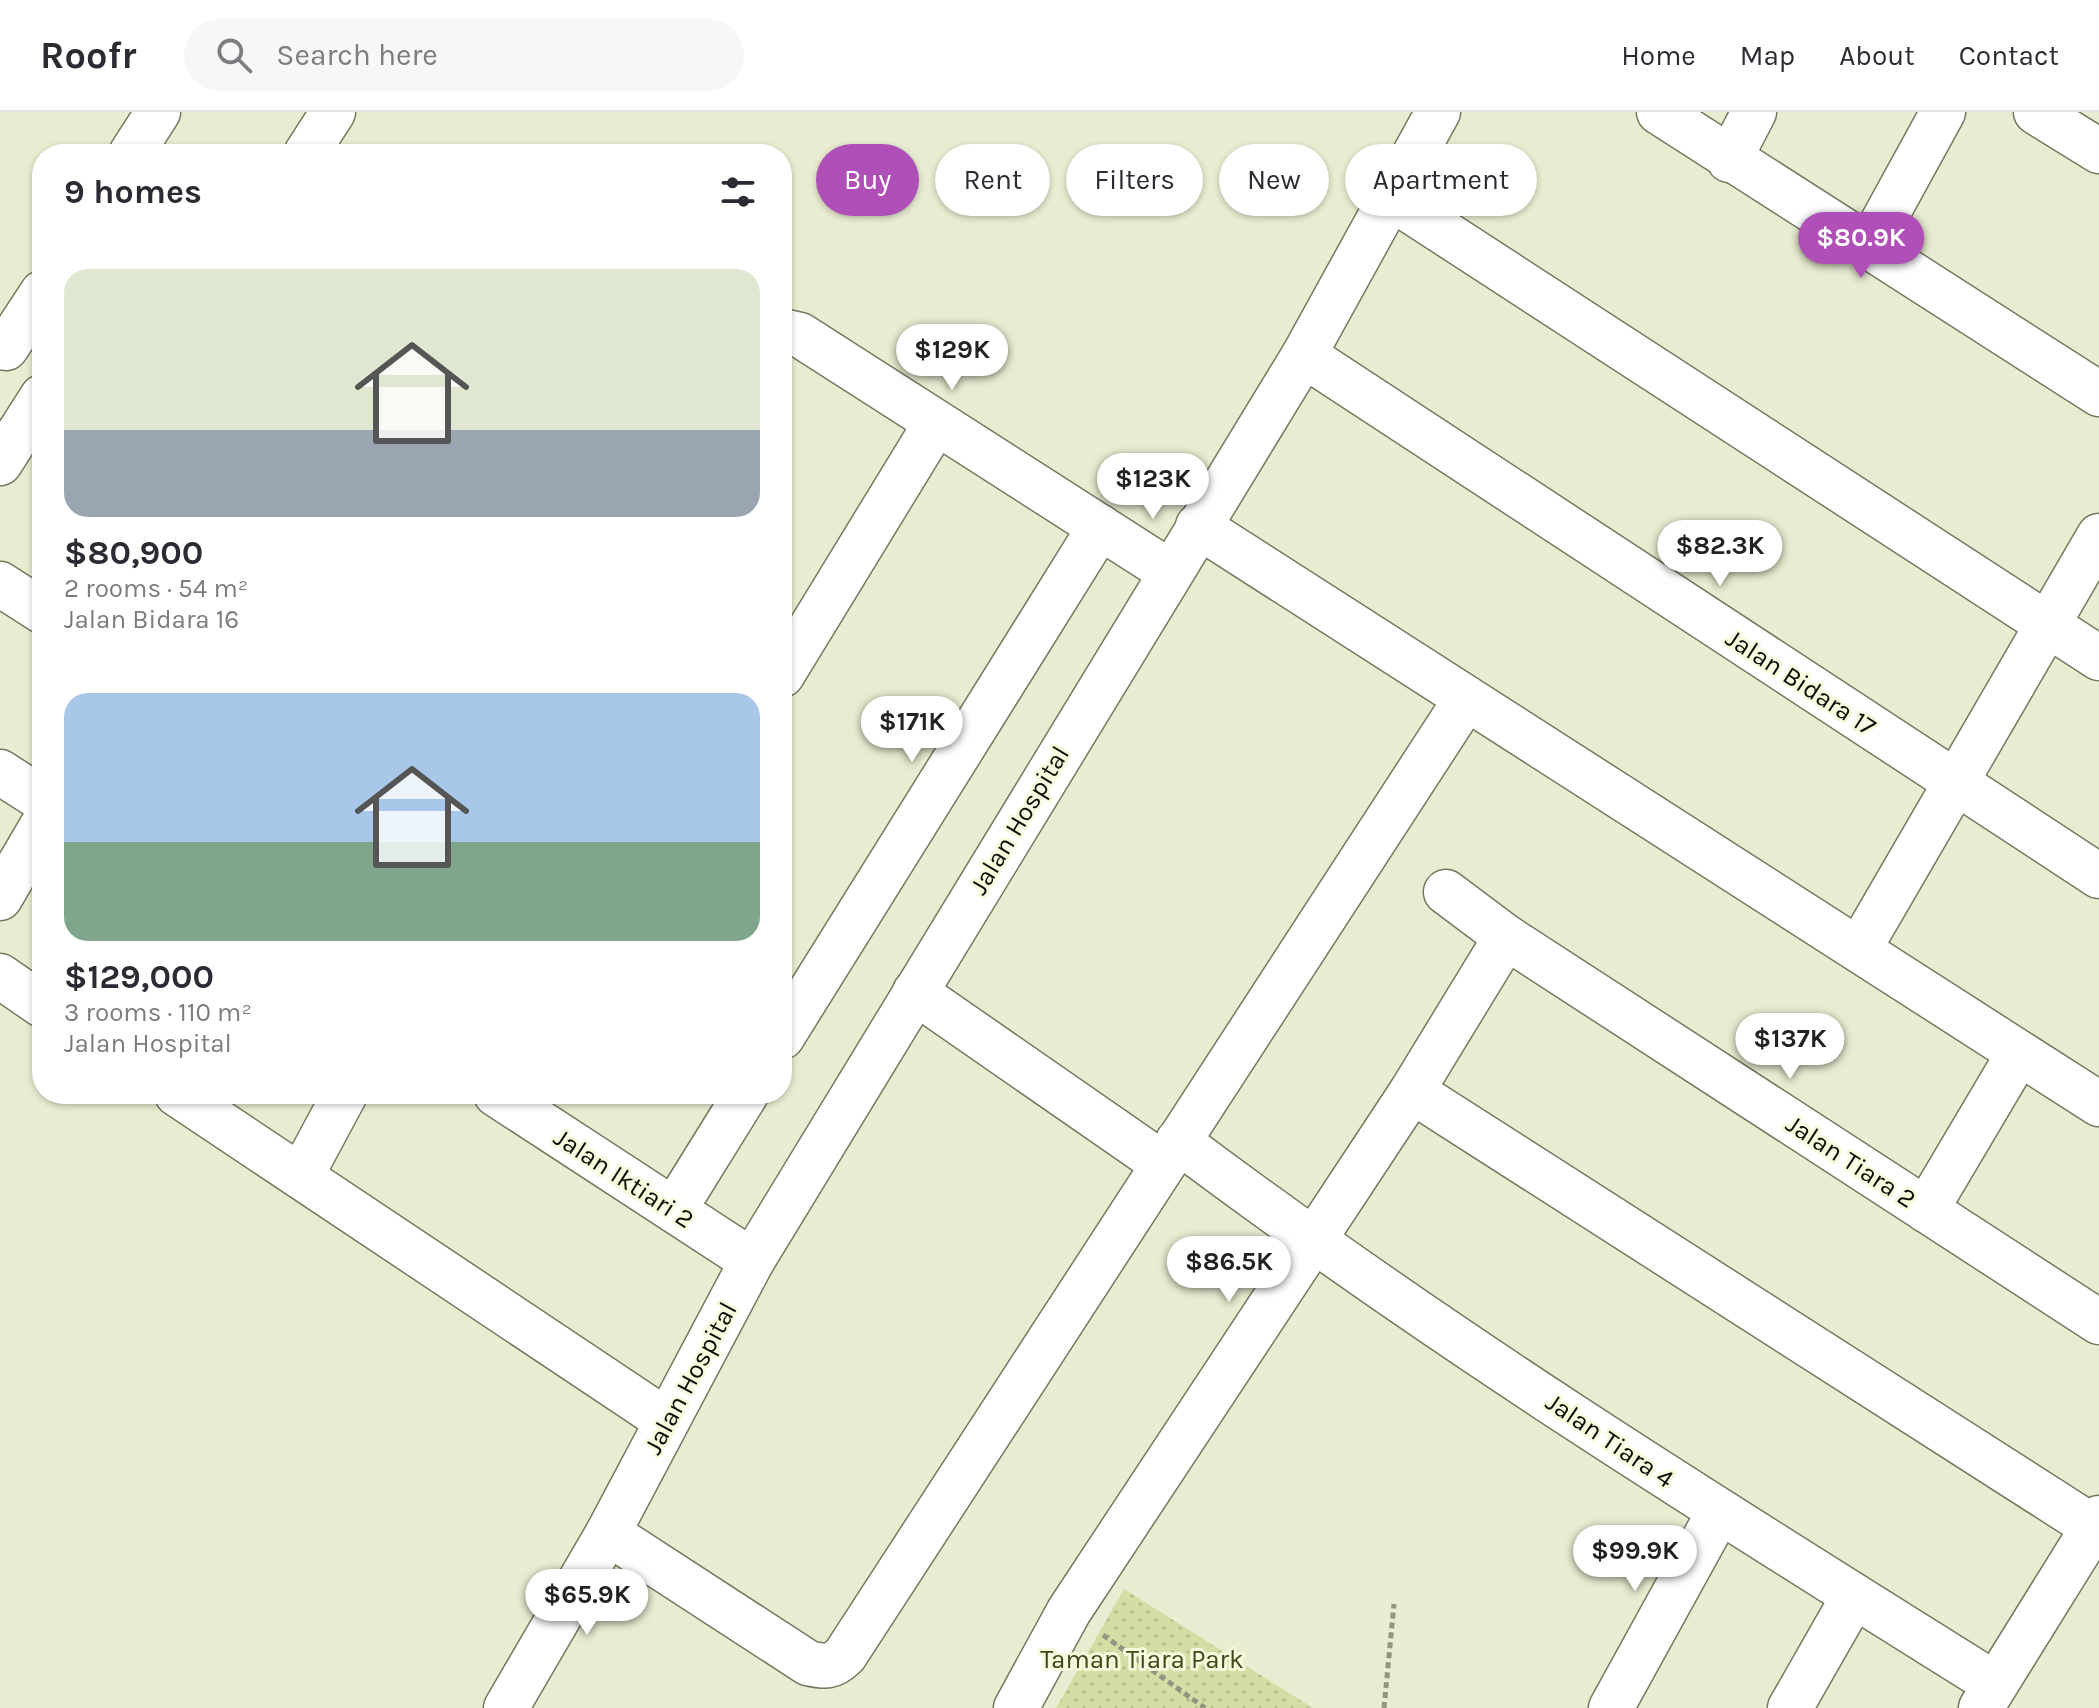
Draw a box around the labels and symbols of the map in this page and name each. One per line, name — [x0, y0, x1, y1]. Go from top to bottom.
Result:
pin: $80.9K — [1796, 212, 1926, 280]
pin: $129K — [896, 324, 1008, 392]
pin: $123K — [1097, 453, 1209, 521]
pin: $82.3K — [1655, 520, 1785, 588]
street label: Jalan Bidara 17 — [1720, 622, 1882, 742]
pin: $171K — [856, 696, 968, 764]
street label: Jalan Hospital — [963, 740, 1076, 900]
pin: $137K — [1734, 1013, 1846, 1081]
street label: Jalan Tiara 2 — [1780, 1108, 1921, 1215]
street label: Jalan Iktiari 2 — [548, 1122, 699, 1235]
pin: $86.5K — [1164, 1236, 1294, 1304]
street label: Jalan Hospital — [637, 1297, 744, 1460]
street label: Jalan Tiara 4 — [1540, 1386, 1680, 1495]
pin: $99.9K — [1570, 1525, 1700, 1593]
pin: $65.9K — [522, 1569, 652, 1637]
park label: Taman Tiara Park — [1040, 1644, 1244, 1675]

